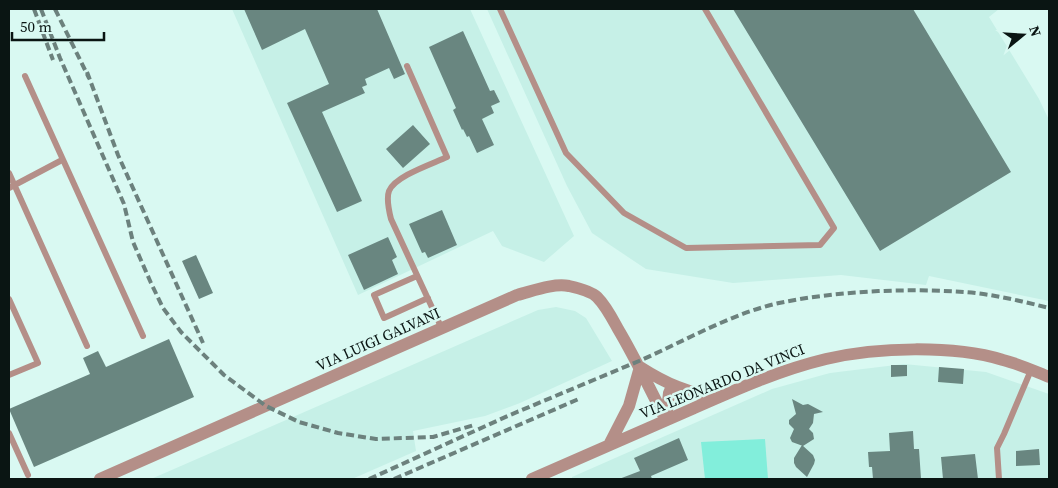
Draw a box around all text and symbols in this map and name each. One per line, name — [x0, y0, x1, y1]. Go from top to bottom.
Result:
scale bar — [12, 10, 105, 42]
north arrow — [998, 10, 1048, 60]
text: 50 m — [20, 16, 52, 37]
text: N — [1024, 23, 1046, 39]
street label: VIA LUIGI GALVANI — [313, 302, 443, 376]
street label: VIA LEONARDO DA VINCI — [636, 338, 808, 424]

